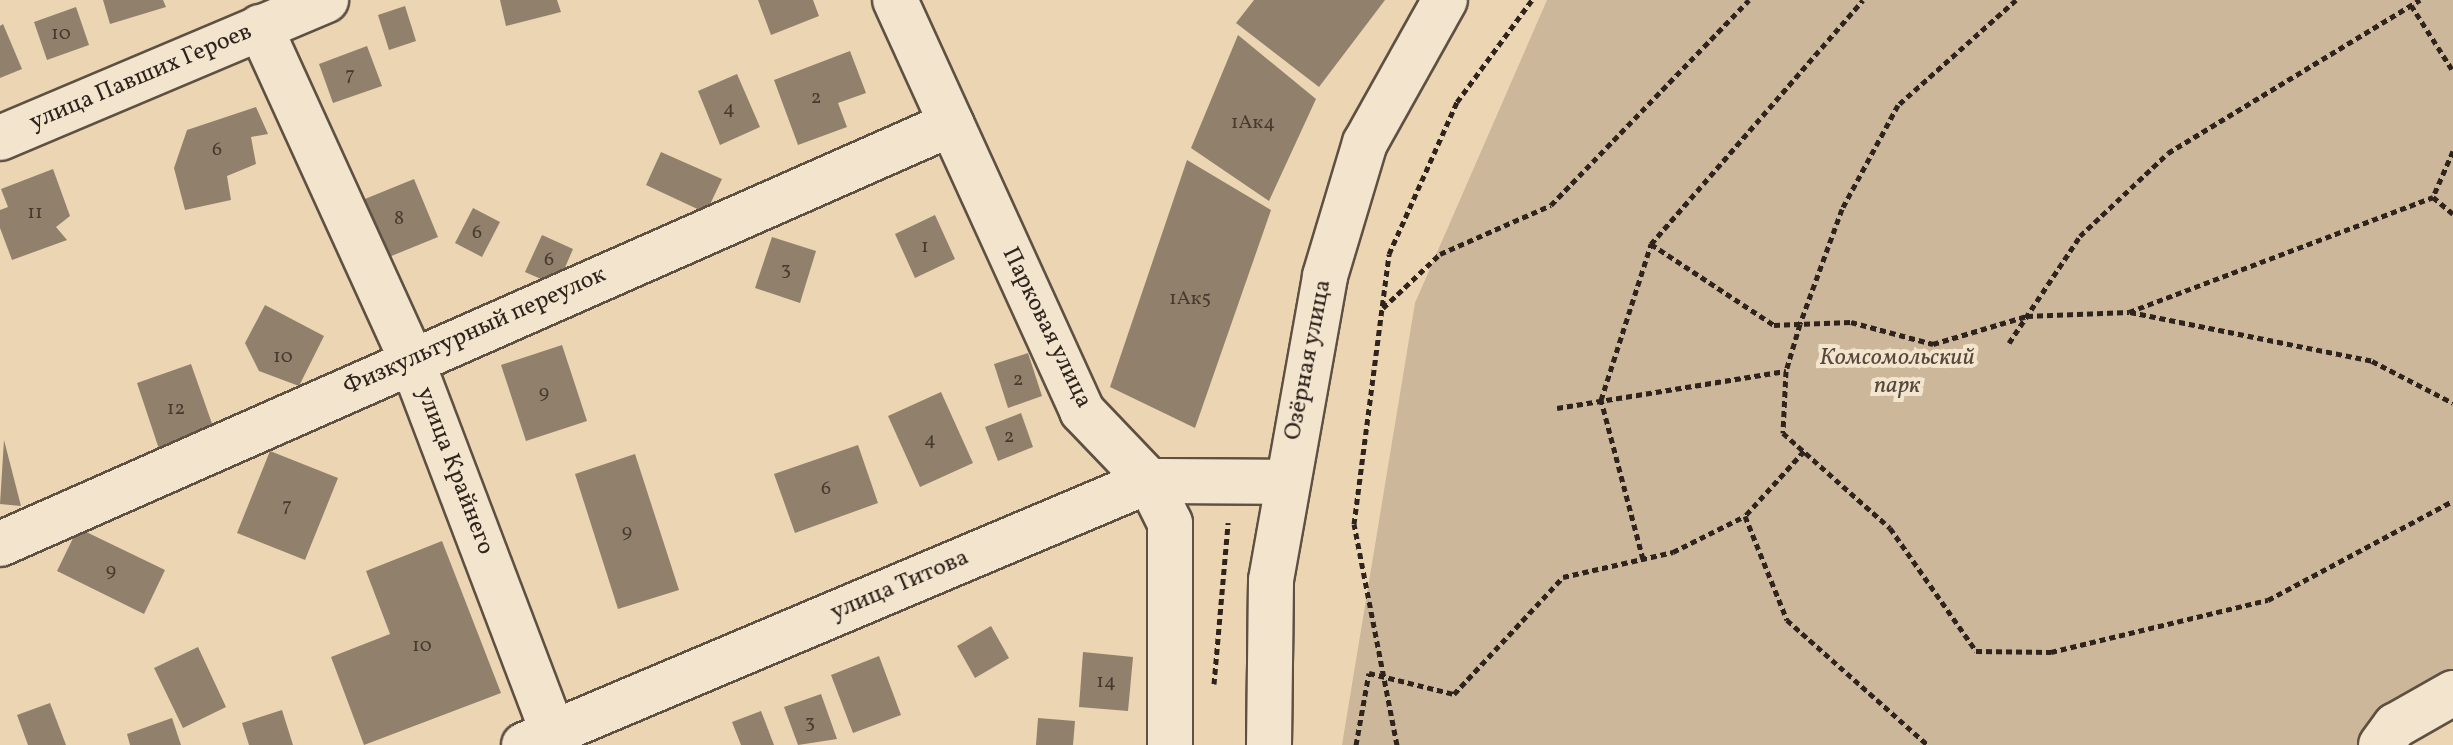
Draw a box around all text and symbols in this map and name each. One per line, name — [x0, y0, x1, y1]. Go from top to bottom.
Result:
street label: улица Павших Героев — [26, 18, 256, 138]
house number: 10 — [51, 22, 71, 46]
house number: 7 — [345, 63, 355, 87]
house number: 2 — [811, 86, 821, 110]
house number: 4 — [723, 97, 735, 121]
house number: 1Ак4 — [1231, 111, 1275, 135]
house number: 6 — [212, 138, 222, 162]
house number: 11 — [27, 201, 43, 225]
house number: 8 — [394, 207, 404, 231]
house number: 6 — [472, 221, 482, 245]
house number: 1 — [921, 235, 929, 259]
street label: Парковая улица — [994, 242, 1098, 414]
house number: 6 — [544, 248, 554, 272]
house number: 3 — [781, 258, 791, 282]
street label: Физкультурный переулок — [339, 261, 611, 403]
street label: Озёрная улица — [1279, 277, 1339, 443]
house number: 1Ак5 — [1169, 287, 1211, 311]
house number: 10 — [273, 345, 293, 369]
park label: Комсомольский парк — [1819, 345, 1975, 401]
house number: 2 — [1013, 368, 1023, 392]
house number: 9 — [539, 381, 549, 405]
street label: улица Крайнего — [409, 383, 499, 559]
house number: 12 — [167, 397, 185, 421]
house number: 2 — [1004, 425, 1014, 449]
house number: 4 — [924, 428, 936, 452]
house number: 6 — [821, 477, 831, 501]
house number: 7 — [282, 494, 292, 518]
house number: 9 — [622, 520, 632, 544]
street label: улица Титова — [826, 544, 974, 628]
house number: 9 — [106, 559, 116, 583]
house number: 10 — [412, 634, 432, 658]
house number: 14 — [1096, 670, 1116, 694]
house number: 3 — [805, 711, 815, 735]

